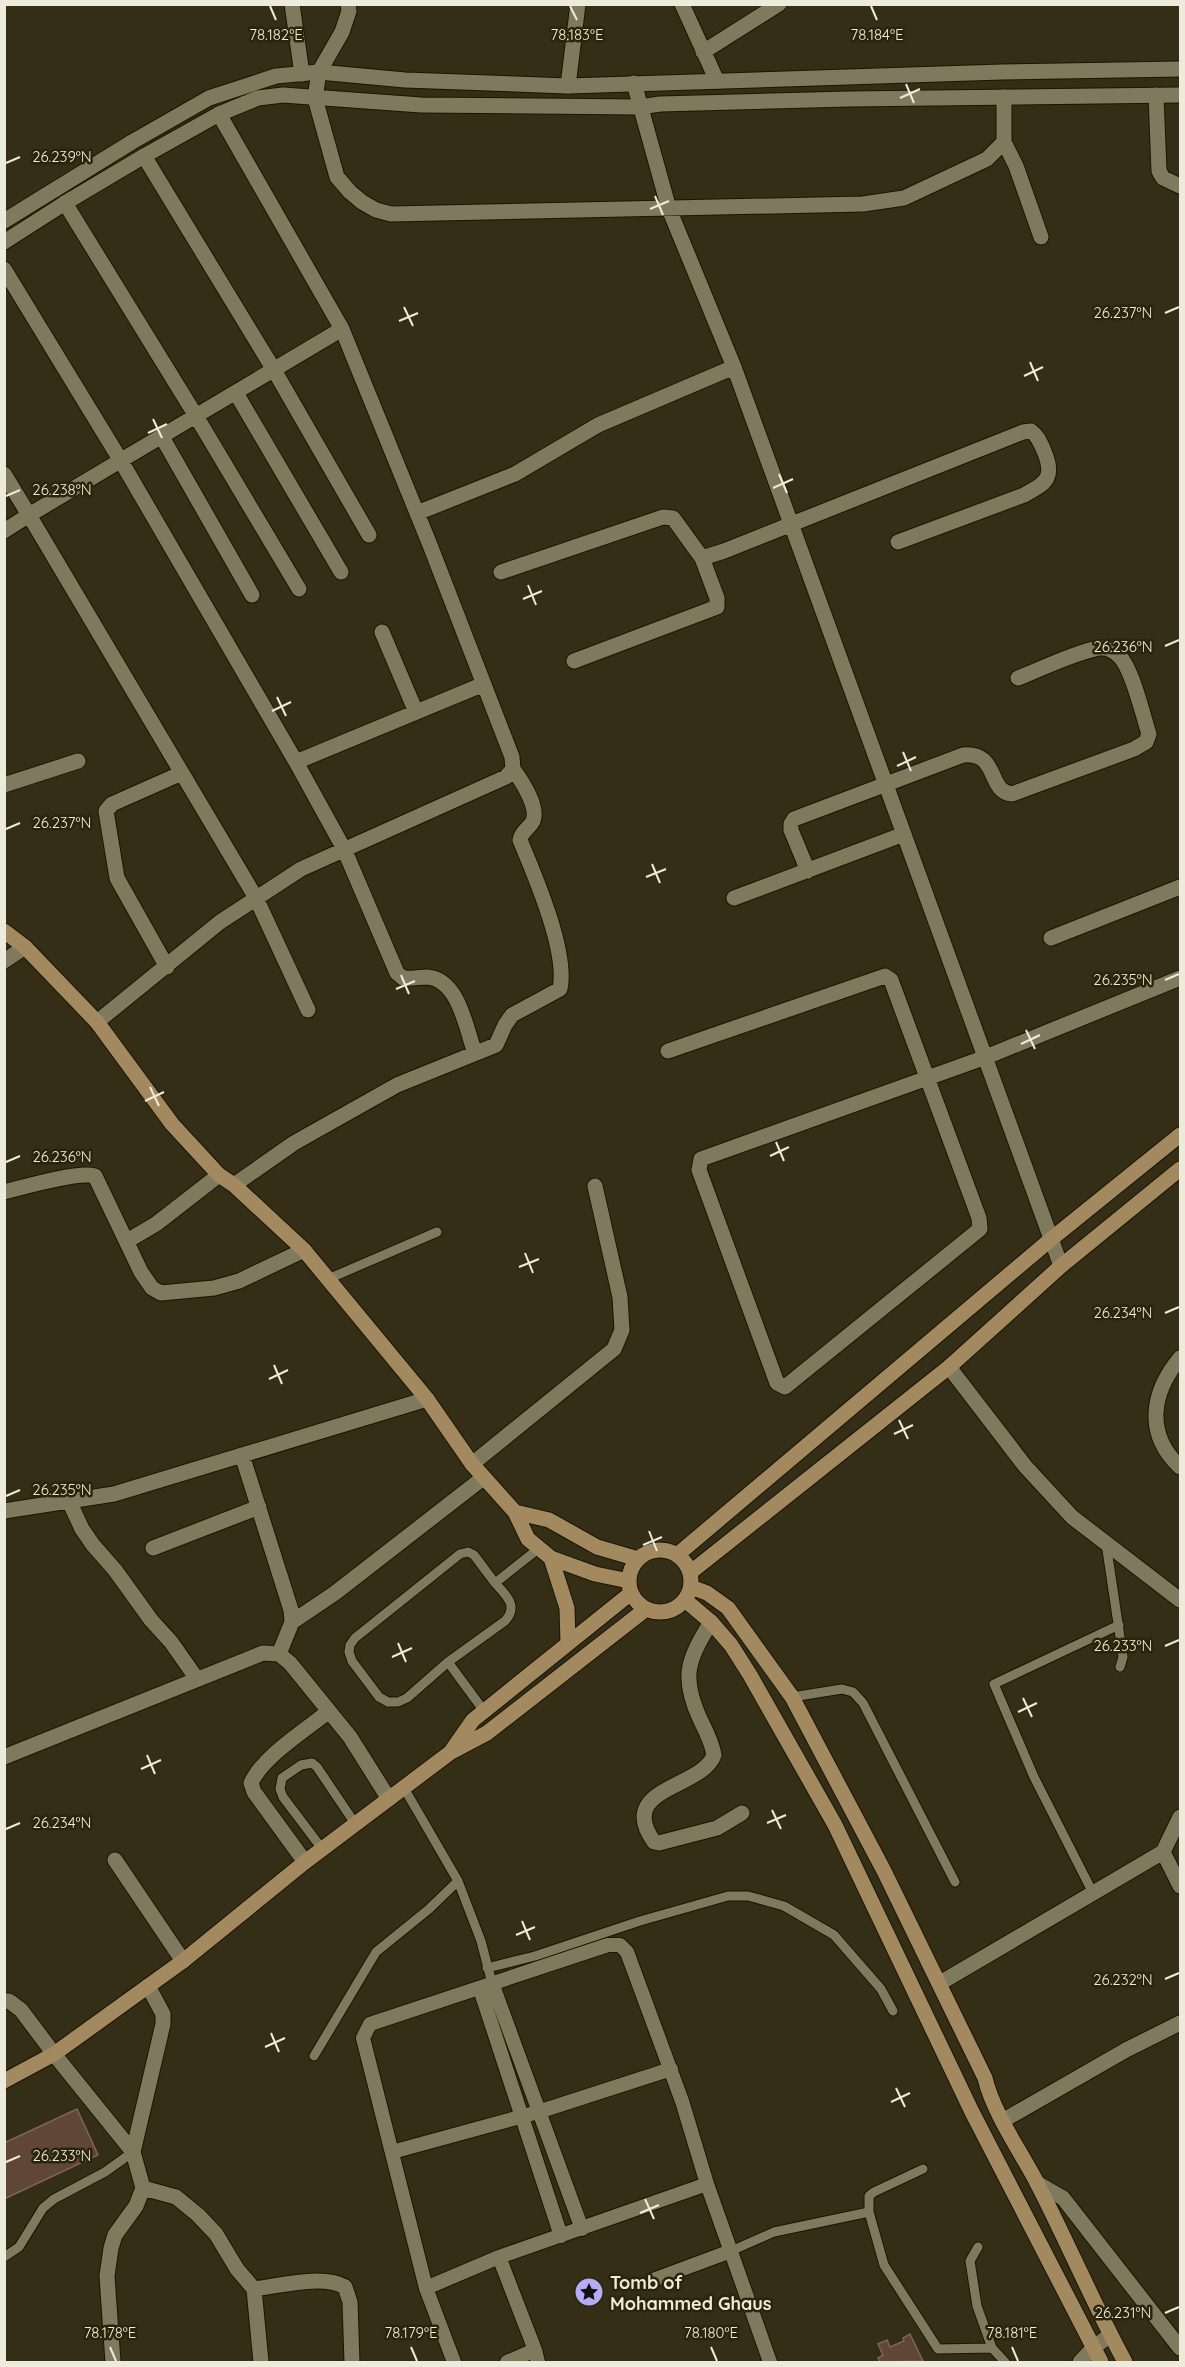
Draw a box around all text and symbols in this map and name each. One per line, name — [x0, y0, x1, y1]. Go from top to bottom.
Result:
text: 78.182°E — [249, 25, 303, 44]
text: 78.183°E — [551, 25, 603, 44]
text: 78.184°E — [851, 25, 903, 44]
text: 26.239°N — [32, 147, 92, 166]
text: 26.237°N — [1094, 303, 1152, 322]
text: 26.238°N — [32, 480, 92, 499]
text: 26.236°N — [1093, 637, 1153, 656]
text: 26.237°N — [33, 813, 91, 832]
text: 26.235°N — [1093, 970, 1153, 989]
text: 26.236°N — [32, 1147, 92, 1166]
text: 26.234°N — [1093, 1303, 1153, 1322]
text: 26.235°N — [32, 1480, 92, 1499]
text: 26.233°N — [1093, 1636, 1153, 1655]
text: 26.234°N — [32, 1813, 92, 1832]
text: 26.232°N — [1093, 1970, 1153, 1989]
text: 26.233°N — [32, 2146, 92, 2165]
place label: Tomb of Mohammed Ghaus — [610, 2271, 772, 2315]
place icon: Tomb of Mohammed Ghaus — [573, 2276, 605, 2308]
text: 26.231°N — [1095, 2303, 1151, 2322]
text: 78.178°E — [84, 2323, 136, 2342]
text: 78.179°E — [385, 2323, 438, 2342]
text: 78.180°E — [684, 2323, 738, 2342]
text: 78.181°E — [987, 2323, 1037, 2342]

